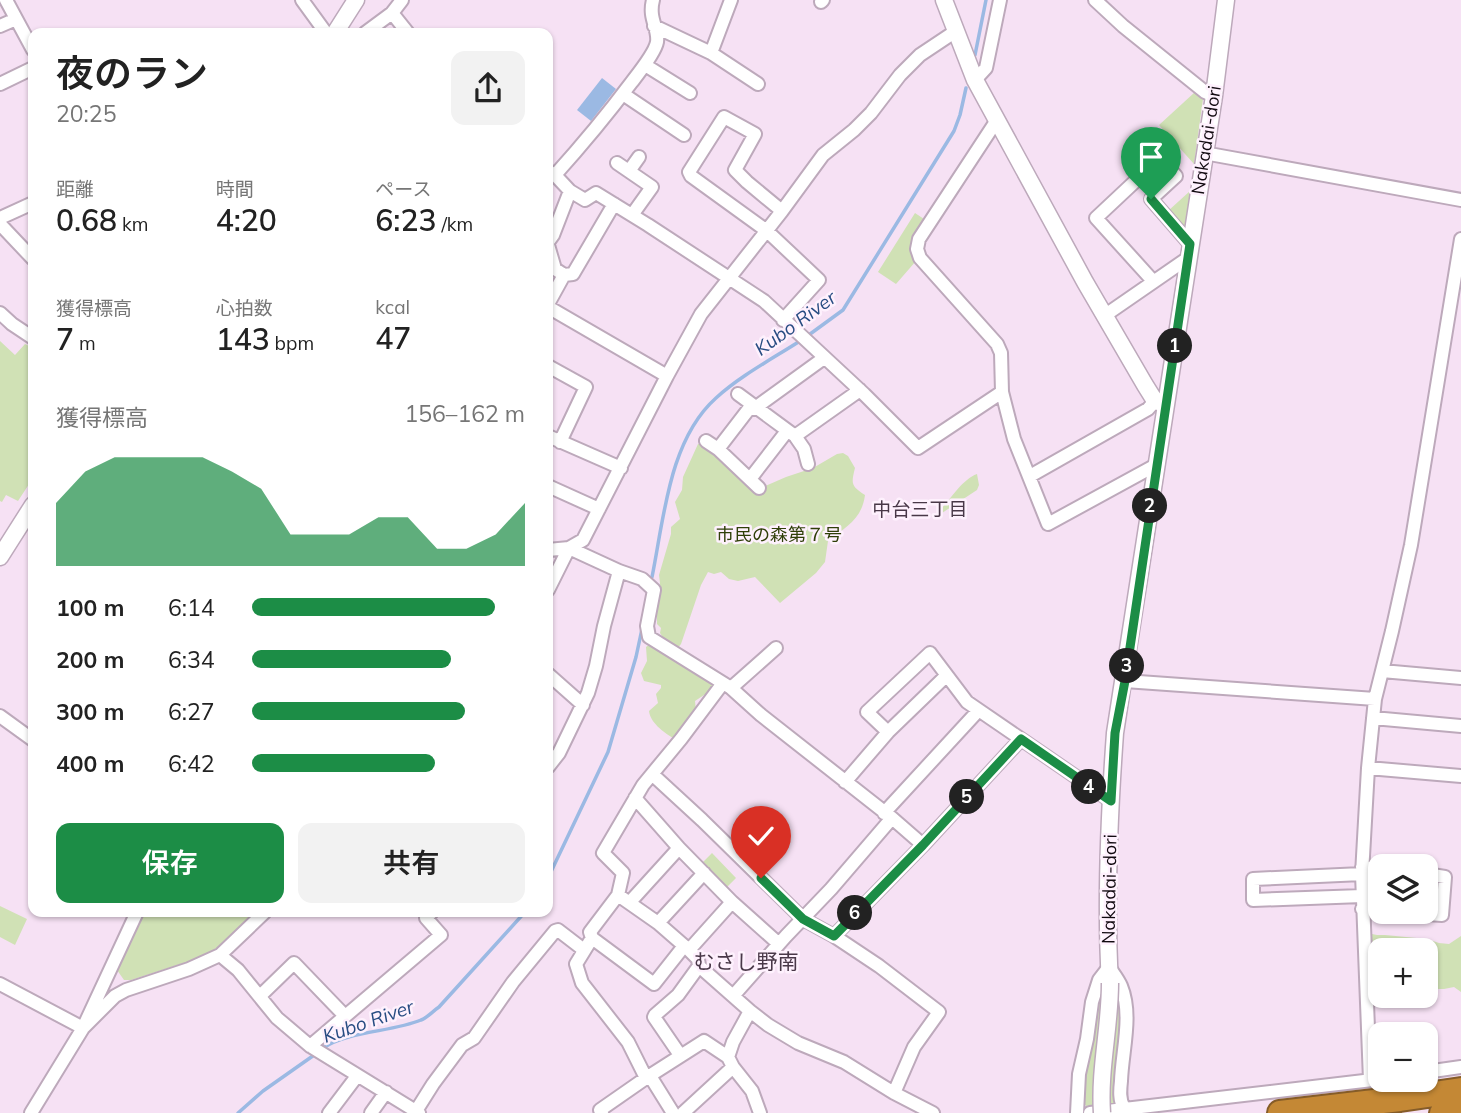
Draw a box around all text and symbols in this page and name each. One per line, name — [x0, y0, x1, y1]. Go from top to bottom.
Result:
text: 夜のラン — [56, 49, 208, 97]
button: share — [451, 51, 525, 125]
street label: Nakadai-dori — [1186, 84, 1226, 196]
text: 20:25 — [56, 99, 116, 128]
pin — [1121, 127, 1181, 199]
icon: arrive — [1132, 138, 1170, 176]
text: 距離 — [56, 177, 94, 201]
text: 時間 — [216, 177, 254, 201]
text: ペース — [375, 177, 431, 201]
text: 0.68 — [56, 201, 117, 239]
text: 4:20 — [216, 201, 277, 239]
text: 6:23 — [375, 201, 436, 239]
text: km — [117, 212, 149, 236]
text: /km — [436, 212, 473, 236]
water label: Kubo River — [750, 285, 841, 361]
text: kcal — [375, 295, 410, 319]
text: 獲得標高 — [56, 296, 132, 320]
text: 心拍数 — [216, 296, 273, 320]
text: 47 — [375, 319, 411, 357]
text: 7 — [56, 320, 74, 358]
text: 143 — [216, 320, 270, 358]
pin: 1 — [1158, 328, 1192, 364]
text: m — [74, 331, 96, 355]
text: bpm — [270, 331, 314, 355]
text: 1 — [1169, 333, 1180, 357]
text: 156–162 m — [404, 399, 525, 428]
text: 獲得標高 — [56, 403, 148, 432]
pin: 2 — [1132, 489, 1168, 524]
text: 2 — [1144, 493, 1155, 517]
district label: 中台三丁目 — [872, 497, 968, 521]
park label: 市民の森第７号 — [716, 523, 842, 546]
text: 100 m — [56, 593, 124, 622]
text: 6:14 — [168, 593, 215, 622]
text: 200 m — [56, 645, 124, 674]
text: 6:34 — [168, 645, 215, 674]
pin: 3 — [1110, 648, 1144, 684]
text: 3 — [1121, 653, 1132, 677]
text: 300 m — [56, 697, 124, 726]
text: 6:27 — [168, 697, 215, 726]
text: 400 m — [56, 749, 124, 778]
text: 6:42 — [168, 749, 215, 778]
pin: 4 — [1072, 770, 1106, 804]
text: 4 — [1083, 774, 1094, 798]
pin: 5 — [950, 780, 984, 814]
text: 5 — [961, 784, 972, 808]
pin — [731, 806, 791, 878]
icon: check — [742, 817, 780, 855]
button: 保存 — [56, 823, 284, 903]
button: 共有 — [298, 823, 525, 903]
street label: Nakadai-dori — [1097, 834, 1121, 944]
map controls — [1368, 854, 1438, 1092]
button: layers — [1368, 854, 1438, 924]
pin: 6 — [838, 895, 872, 930]
text: 6 — [849, 900, 860, 924]
button: + — [1368, 938, 1438, 1008]
district label: むさし野南 — [694, 948, 799, 974]
water label: Kubo River — [319, 994, 418, 1048]
button: − — [1368, 1022, 1438, 1092]

